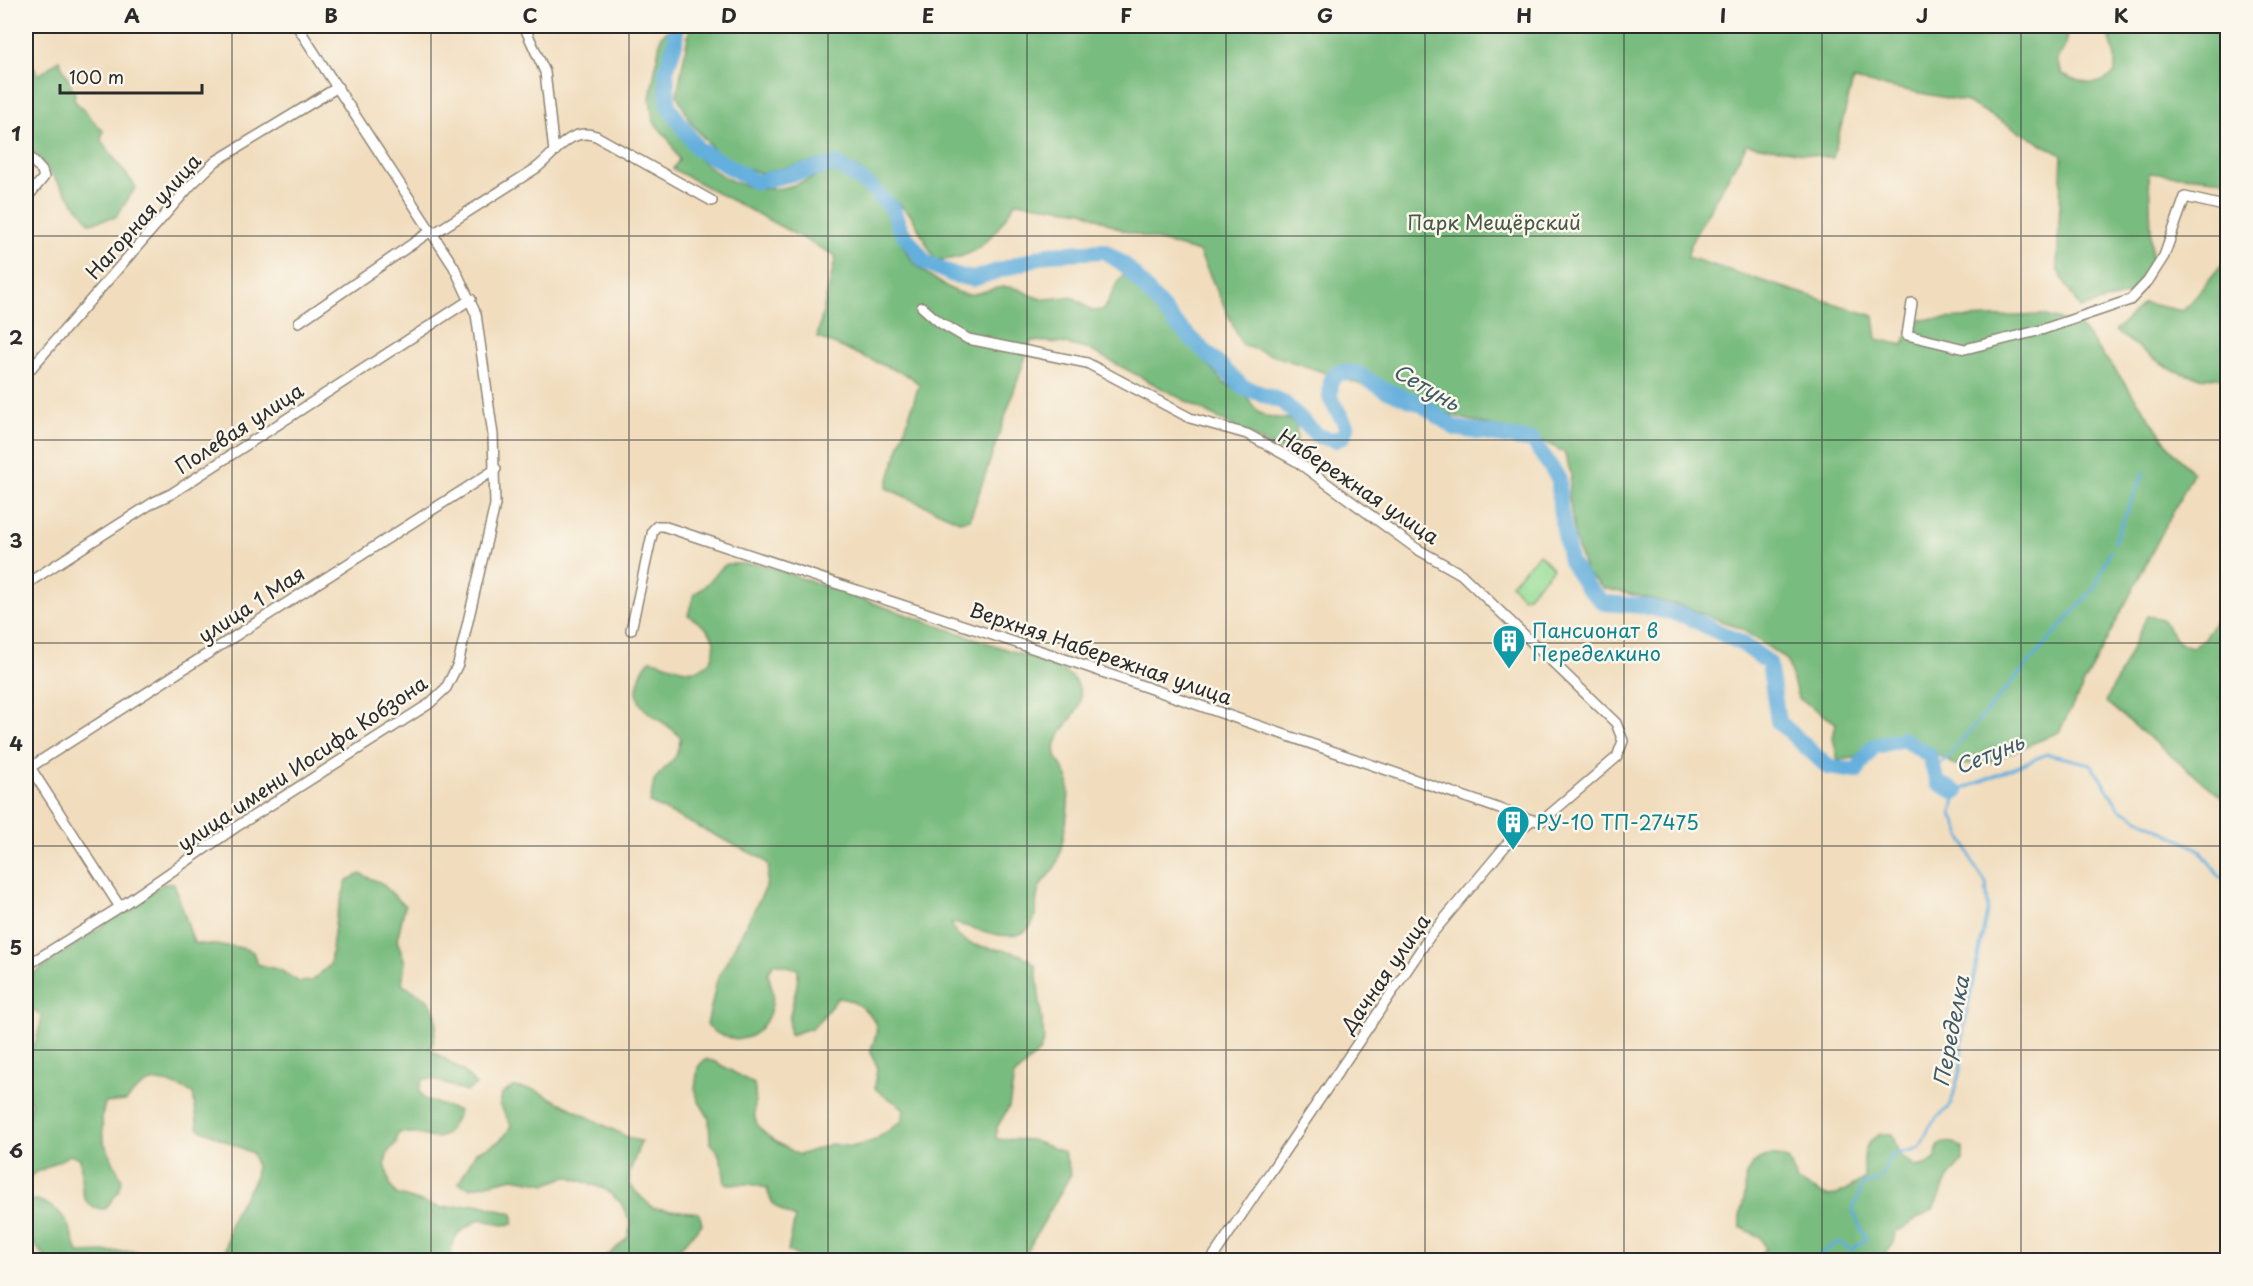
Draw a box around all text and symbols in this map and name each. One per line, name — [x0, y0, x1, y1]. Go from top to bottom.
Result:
text: A — [124, 0, 140, 30]
text: B — [324, 0, 338, 30]
text: C — [522, 0, 538, 30]
text: D — [721, 0, 737, 30]
text: E — [922, 0, 934, 30]
text: F — [1120, 0, 1132, 30]
text: G — [1317, 0, 1333, 30]
text: H — [1516, 0, 1532, 30]
text: I — [1720, 0, 1726, 30]
text: J — [1916, 0, 1928, 30]
text: K — [2114, 0, 2129, 30]
scale bar — [60, 57, 202, 95]
text: 100 m — [69, 63, 124, 90]
text: 1 — [11, 118, 21, 148]
street label: Нагорная улица — [78, 146, 208, 286]
park label: Парк Мещёрский — [1407, 207, 1581, 237]
text: 2 — [9, 322, 23, 352]
water label: Сетунь — [1388, 354, 1467, 418]
street label: Полевая улица — [169, 375, 310, 481]
street label: Набережная улица — [1272, 421, 1446, 551]
text: 3 — [9, 525, 23, 555]
street label: улица 1 Мая — [192, 558, 310, 650]
street label: Верхняя Набережная улица — [966, 594, 1237, 712]
place label: Пансионат в Переделкино — [1532, 615, 1661, 668]
building icon: Пансионат в Переделкино — [1491, 623, 1527, 670]
street label: улица имени Иосифа Кобзона — [171, 668, 434, 858]
water label: Сетунь — [1950, 724, 2030, 781]
text: 4 — [9, 728, 23, 758]
building icon: РУ-10 ТП-27475 — [1495, 804, 1531, 851]
place label: РУ-10 ТП-27475 — [1536, 807, 1699, 837]
street label: Дачная улица — [1332, 907, 1437, 1040]
text: 5 — [10, 932, 22, 962]
water label: Переделка — [1924, 972, 1977, 1089]
text: 6 — [9, 1135, 23, 1165]

